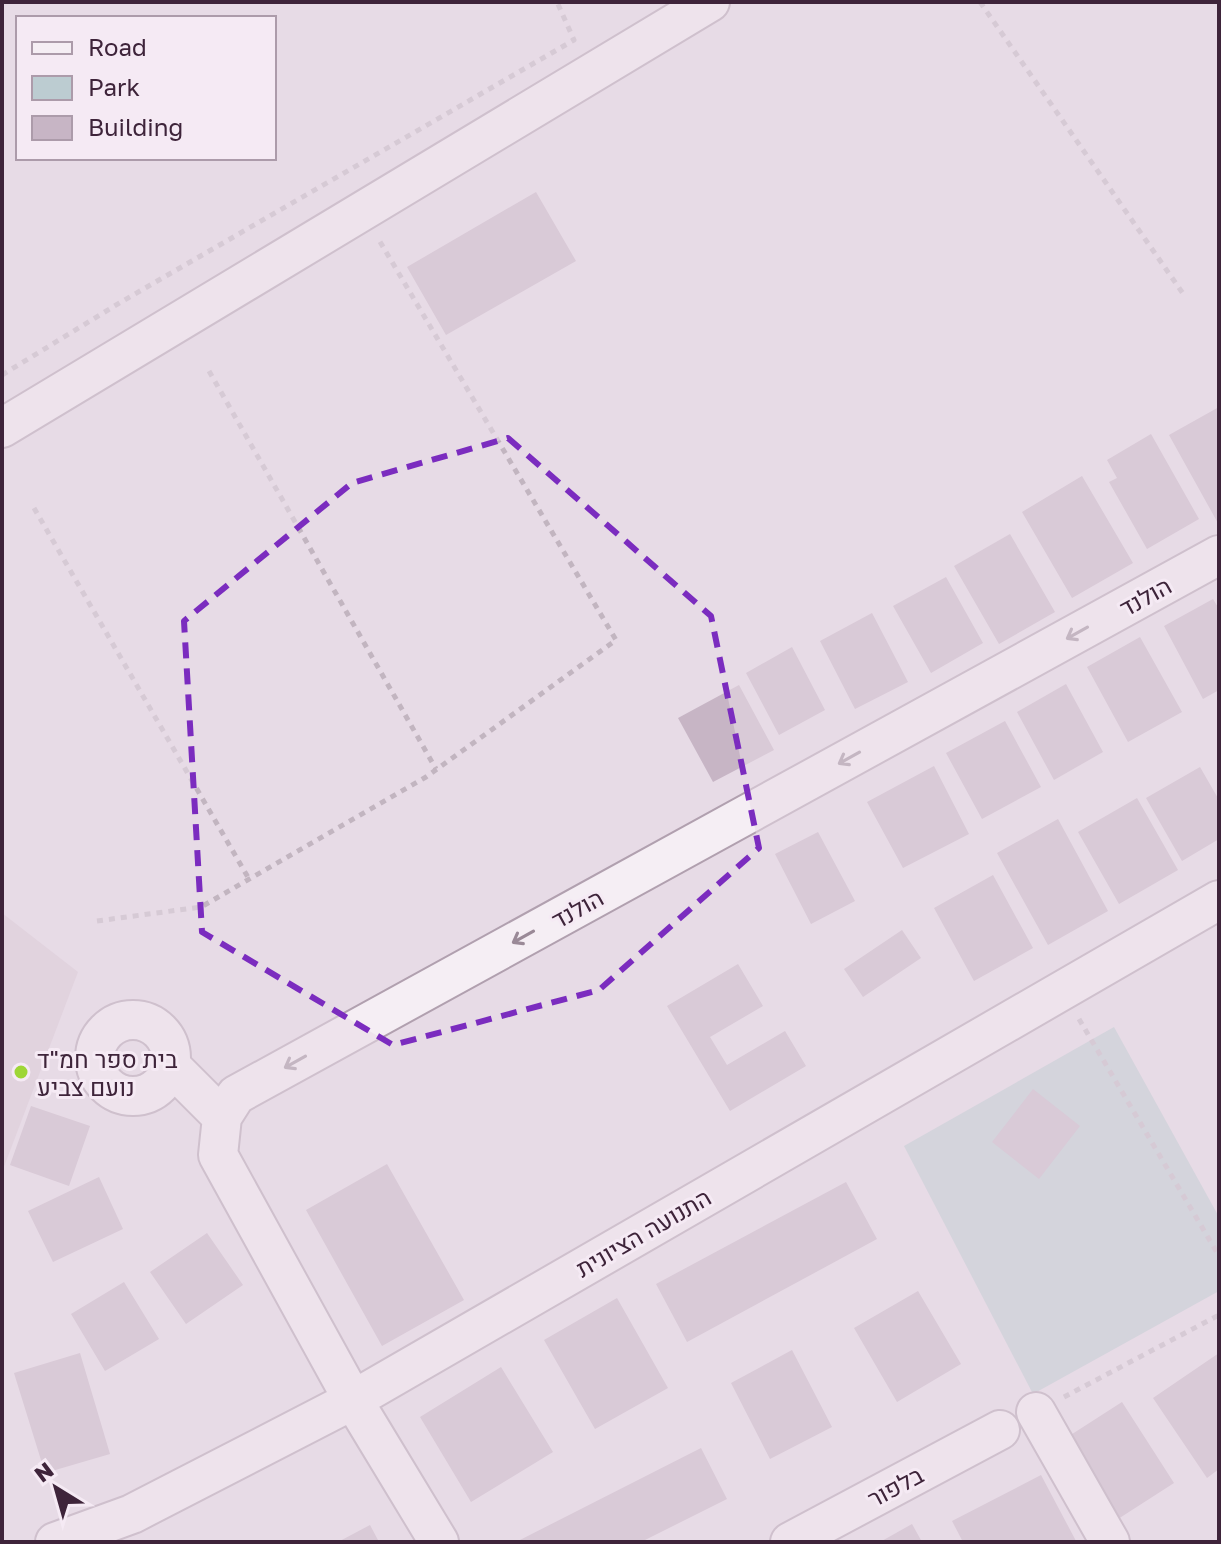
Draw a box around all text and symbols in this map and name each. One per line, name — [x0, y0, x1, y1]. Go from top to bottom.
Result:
legend — [16, 16, 276, 160]
text: Road — [88, 32, 147, 61]
text: Park — [88, 72, 140, 101]
text: Building — [88, 112, 183, 141]
street label: הולנד — [1114, 570, 1176, 622]
one-way arrow — [1066, 625, 1089, 641]
one-way arrow — [838, 750, 861, 766]
street label: הולנד — [546, 882, 608, 934]
one-way arrow — [512, 929, 535, 945]
place label: בית ספר חמ"ד נועם צביע — [37, 1044, 178, 1101]
one-way arrow — [284, 1055, 308, 1071]
marker: בית ספר חמ"ד נועם צביע — [12, 1063, 30, 1081]
street label: התנועה הציונית — [570, 1182, 716, 1282]
north arrow — [16, 1448, 96, 1528]
text: N — [29, 1456, 58, 1487]
street label: בלפור — [862, 1459, 928, 1513]

